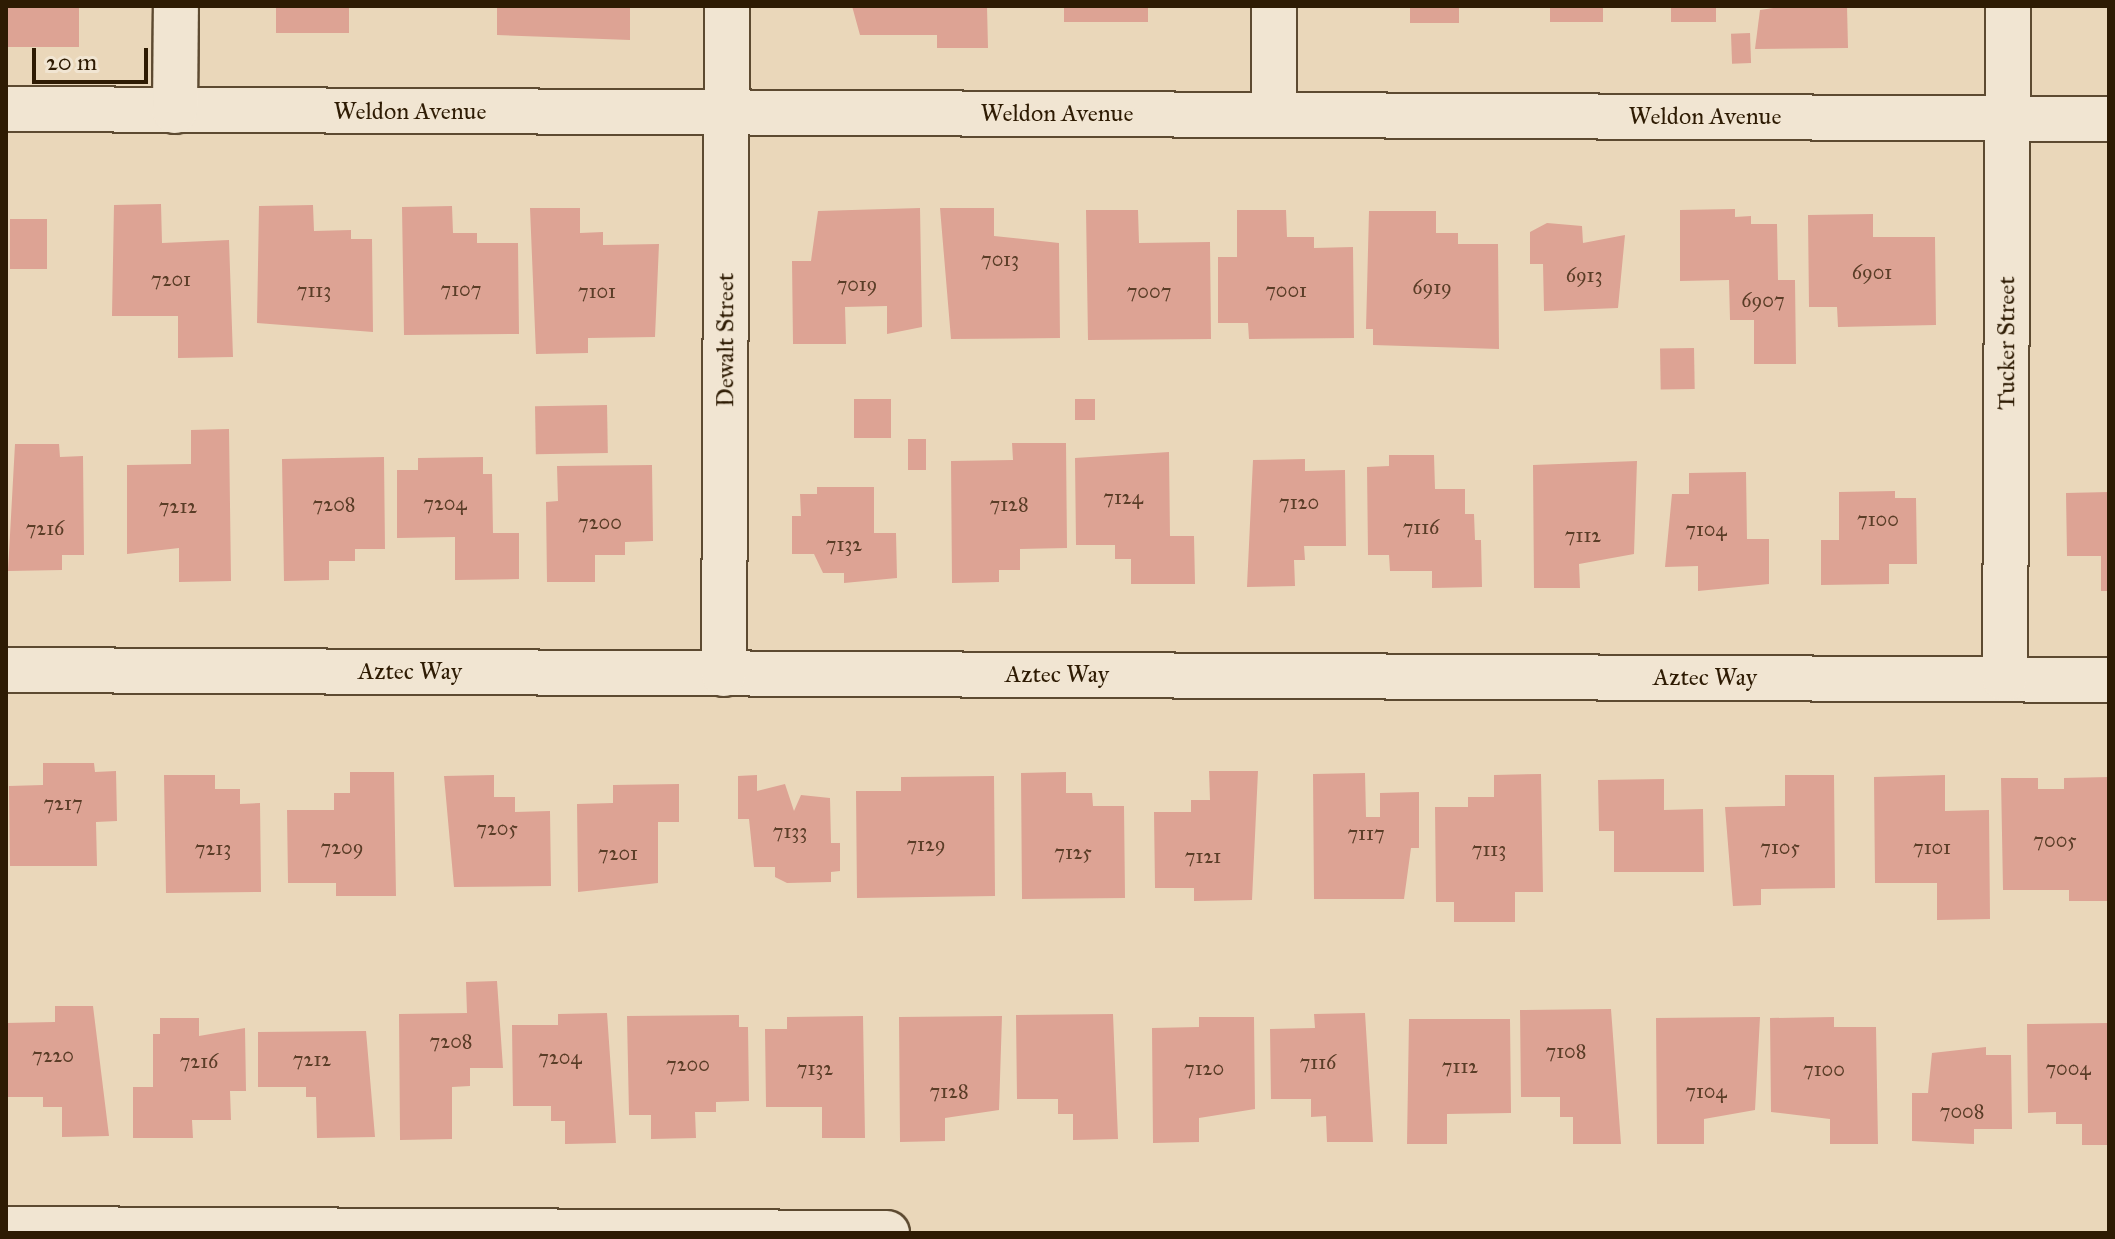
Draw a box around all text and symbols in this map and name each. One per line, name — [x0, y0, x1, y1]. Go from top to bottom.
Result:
scale bar — [36, 32, 152, 82]
text: 20 m — [46, 47, 97, 77]
street label: Weldon Avenue — [334, 98, 486, 126]
street label: Weldon Avenue — [981, 100, 1133, 128]
street label: Weldon Avenue — [1629, 103, 1781, 131]
house number: 7013 — [981, 247, 1019, 271]
house number: 6901 — [1852, 260, 1892, 284]
house number: 6913 — [1566, 263, 1602, 287]
house number: 7201 — [151, 267, 191, 291]
house number: 7019 — [837, 272, 877, 296]
street label: Dewalt Street — [712, 273, 740, 407]
house number: 6919 — [1412, 275, 1452, 299]
street label: Tucker Street — [1993, 276, 2021, 410]
house number: 7107 — [441, 277, 481, 301]
house number: 7113 — [297, 278, 331, 302]
house number: 7001 — [1265, 278, 1307, 302]
house number: 7101 — [578, 279, 616, 303]
house number: 7007 — [1127, 279, 1171, 303]
house number: 6907 — [1741, 288, 1785, 312]
house number: 7124 — [1103, 485, 1143, 509]
house number: 7120 — [1279, 490, 1319, 514]
house number: 7204 — [423, 491, 467, 515]
house number: 7208 — [313, 492, 355, 516]
house number: 7128 — [989, 492, 1029, 516]
house number: 7212 — [159, 494, 197, 518]
house number: 7100 — [1857, 507, 1899, 531]
house number: 7200 — [578, 510, 622, 534]
house number: 7116 — [1403, 515, 1439, 539]
house number: 7216 — [26, 516, 64, 540]
house number: 7104 — [1685, 517, 1727, 541]
house number: 7112 — [1565, 523, 1601, 547]
house number: 7132 — [826, 532, 862, 556]
street label: Aztec Way — [358, 658, 462, 686]
street label: Aztec Way — [1005, 661, 1109, 689]
street label: Aztec Way — [1653, 664, 1757, 692]
house number: 7217 — [43, 791, 83, 815]
house number: 7205 — [476, 816, 518, 840]
house number: 7133 — [773, 819, 807, 843]
house number: 7117 — [1347, 821, 1385, 845]
house number: 7005 — [2033, 828, 2077, 852]
house number: 7129 — [906, 832, 946, 856]
house number: 7209 — [321, 835, 363, 859]
house number: 7105 — [1760, 835, 1800, 859]
house number: 7101 — [1913, 835, 1951, 859]
house number: 7213 — [195, 836, 231, 860]
house number: 7113 — [1472, 837, 1506, 861]
house number: 7125 — [1054, 840, 1092, 864]
house number: 7201 — [598, 841, 638, 865]
house number: 7121 — [1185, 844, 1221, 868]
house number: 7208 — [430, 1029, 472, 1053]
house number: 7108 — [1546, 1039, 1586, 1063]
house number: 7220 — [32, 1043, 74, 1067]
house number: 7204 — [538, 1045, 582, 1069]
house number: 7212 — [293, 1047, 331, 1071]
house number: 7216 — [180, 1049, 218, 1073]
house number: 7116 — [1300, 1050, 1336, 1074]
house number: 7200 — [666, 1052, 710, 1076]
house number: 7112 — [1442, 1054, 1478, 1078]
house number: 7132 — [797, 1056, 833, 1080]
house number: 7120 — [1184, 1056, 1224, 1080]
house number: 7004 — [2045, 1056, 2091, 1080]
house number: 7100 — [1803, 1057, 1845, 1081]
house number: 7128 — [929, 1079, 969, 1103]
house number: 7104 — [1685, 1079, 1727, 1103]
house number: 7008 — [1940, 1099, 1984, 1123]

